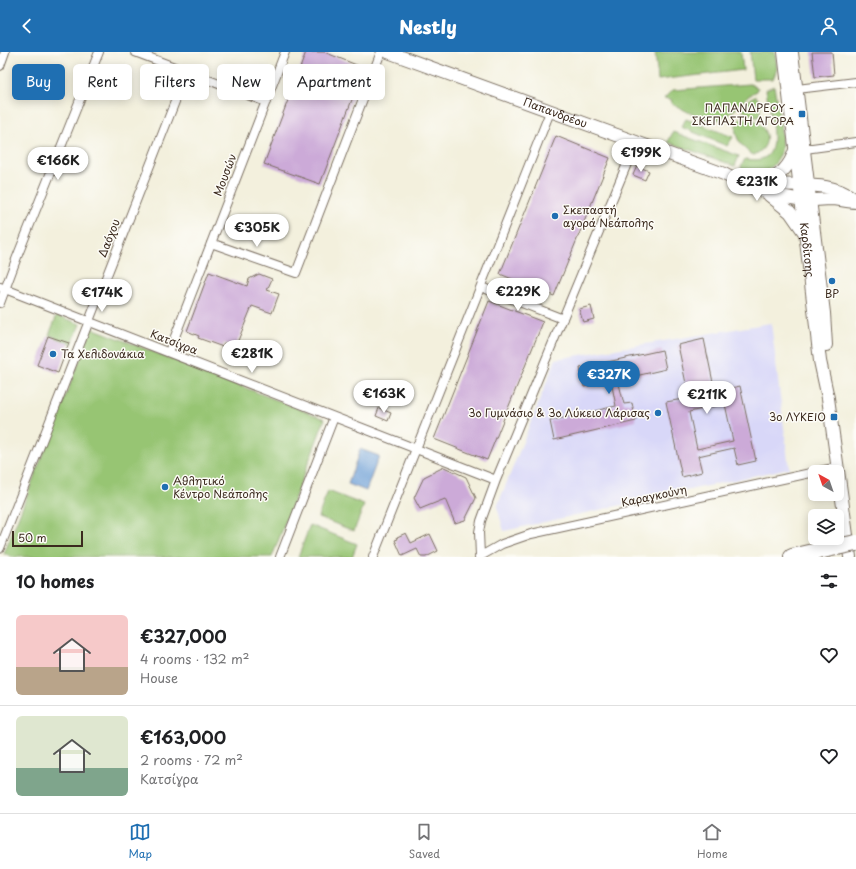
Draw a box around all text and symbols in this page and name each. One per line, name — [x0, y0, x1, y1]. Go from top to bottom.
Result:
text: Nestly — [399, 13, 457, 40]
icon: back — [16, 15, 38, 37]
icon: person — [818, 15, 840, 37]
chip: Buy — [12, 64, 65, 100]
chip: Rent — [73, 64, 132, 100]
chip: Filters — [140, 64, 209, 100]
chip: New — [217, 64, 275, 100]
chip: Apartment — [283, 64, 385, 100]
street label: Παπανδρέου — [521, 93, 590, 132]
place label: ΠΑΠΑΝΔΡΕΟΥ - ΣΚΕΠΑΣΤΗ ΑΓΟΡΑ — [692, 99, 794, 129]
marker: ΠΑΠΑΝΔΡΕΟΥ - ΣΚΕΠΑΣΤΗ ΑΓΟΡΑ — [797, 109, 807, 119]
pin: €199K — [613, 139, 669, 173]
text: €199K — [621, 142, 661, 161]
pin: €166K — [30, 147, 86, 181]
text: €166K — [36, 150, 80, 169]
street label: Μουσών — [209, 151, 240, 199]
pin: €231K — [729, 168, 785, 202]
text: €231K — [736, 171, 778, 190]
place label: Σκεπαστή αγορά Νεάπολης — [563, 201, 654, 231]
marker: Σκεπαστή αγορά Νεάπολης — [550, 211, 560, 221]
pin: €305K — [229, 214, 285, 248]
street label: Δαόχου — [93, 216, 124, 259]
text: €305K — [234, 217, 280, 236]
street label: Καρδίτσης — [796, 221, 819, 278]
marker: BP — [827, 276, 837, 286]
pin: €229K — [490, 278, 546, 312]
pin: €174K — [74, 279, 130, 313]
text: €229K — [495, 281, 541, 300]
text: €174K — [81, 282, 123, 301]
place label: BP — [825, 285, 839, 302]
street label: Κατσίγρα — [148, 325, 200, 358]
pin: €281K — [224, 340, 280, 374]
text: €281K — [231, 343, 273, 362]
place label: Τα Χελιδονάκια — [61, 345, 144, 362]
marker: Τα Χελιδονάκια — [48, 349, 58, 359]
pin: €327K — [581, 361, 637, 395]
text: €327K — [587, 364, 631, 383]
pin: €163K — [356, 380, 412, 414]
pin: €211K — [679, 381, 735, 415]
text: €163K — [362, 383, 406, 402]
text: €211K — [687, 384, 727, 403]
place label: 3ο Γυμνάσιο & 3ο Λύκειο Λάρισας — [468, 404, 650, 421]
marker: 3ο Γυμνάσιο & 3ο Λύκειο Λάρισας — [653, 408, 663, 418]
place label: 3ο ΛΥΚΕΙΟ — [769, 408, 826, 425]
marker: 3ο ΛΥΚΕΙΟ — [829, 412, 839, 422]
north arrow — [808, 465, 844, 501]
map controls — [808, 465, 844, 545]
place label: Αθλητικό Κέντρο Νεάπολης — [173, 472, 268, 502]
street label: Καραγκούνη — [619, 480, 688, 511]
marker: Αθλητικό Κέντρο Νεάπολης — [160, 482, 170, 492]
button: layers — [808, 509, 844, 545]
scale bar — [12, 529, 83, 548]
text: 50 m — [18, 529, 47, 546]
text: 10 homes — [16, 568, 94, 594]
icon: filters — [818, 570, 840, 592]
text: €327,000 — [140, 623, 227, 649]
icon: home — [48, 631, 96, 679]
icon: heart — [818, 644, 840, 666]
text: 4 rooms · 132 m² — [140, 649, 250, 668]
text: House — [140, 668, 178, 687]
text: €163,000 — [140, 724, 226, 750]
icon: home — [48, 732, 96, 780]
icon: heart — [818, 745, 840, 767]
text: 2 rooms · 72 m² — [140, 750, 243, 769]
text: Κατσίγρα — [140, 769, 199, 788]
tab: Map — [128, 821, 152, 862]
tab: Saved — [409, 821, 440, 862]
tab: Home — [697, 821, 728, 862]

